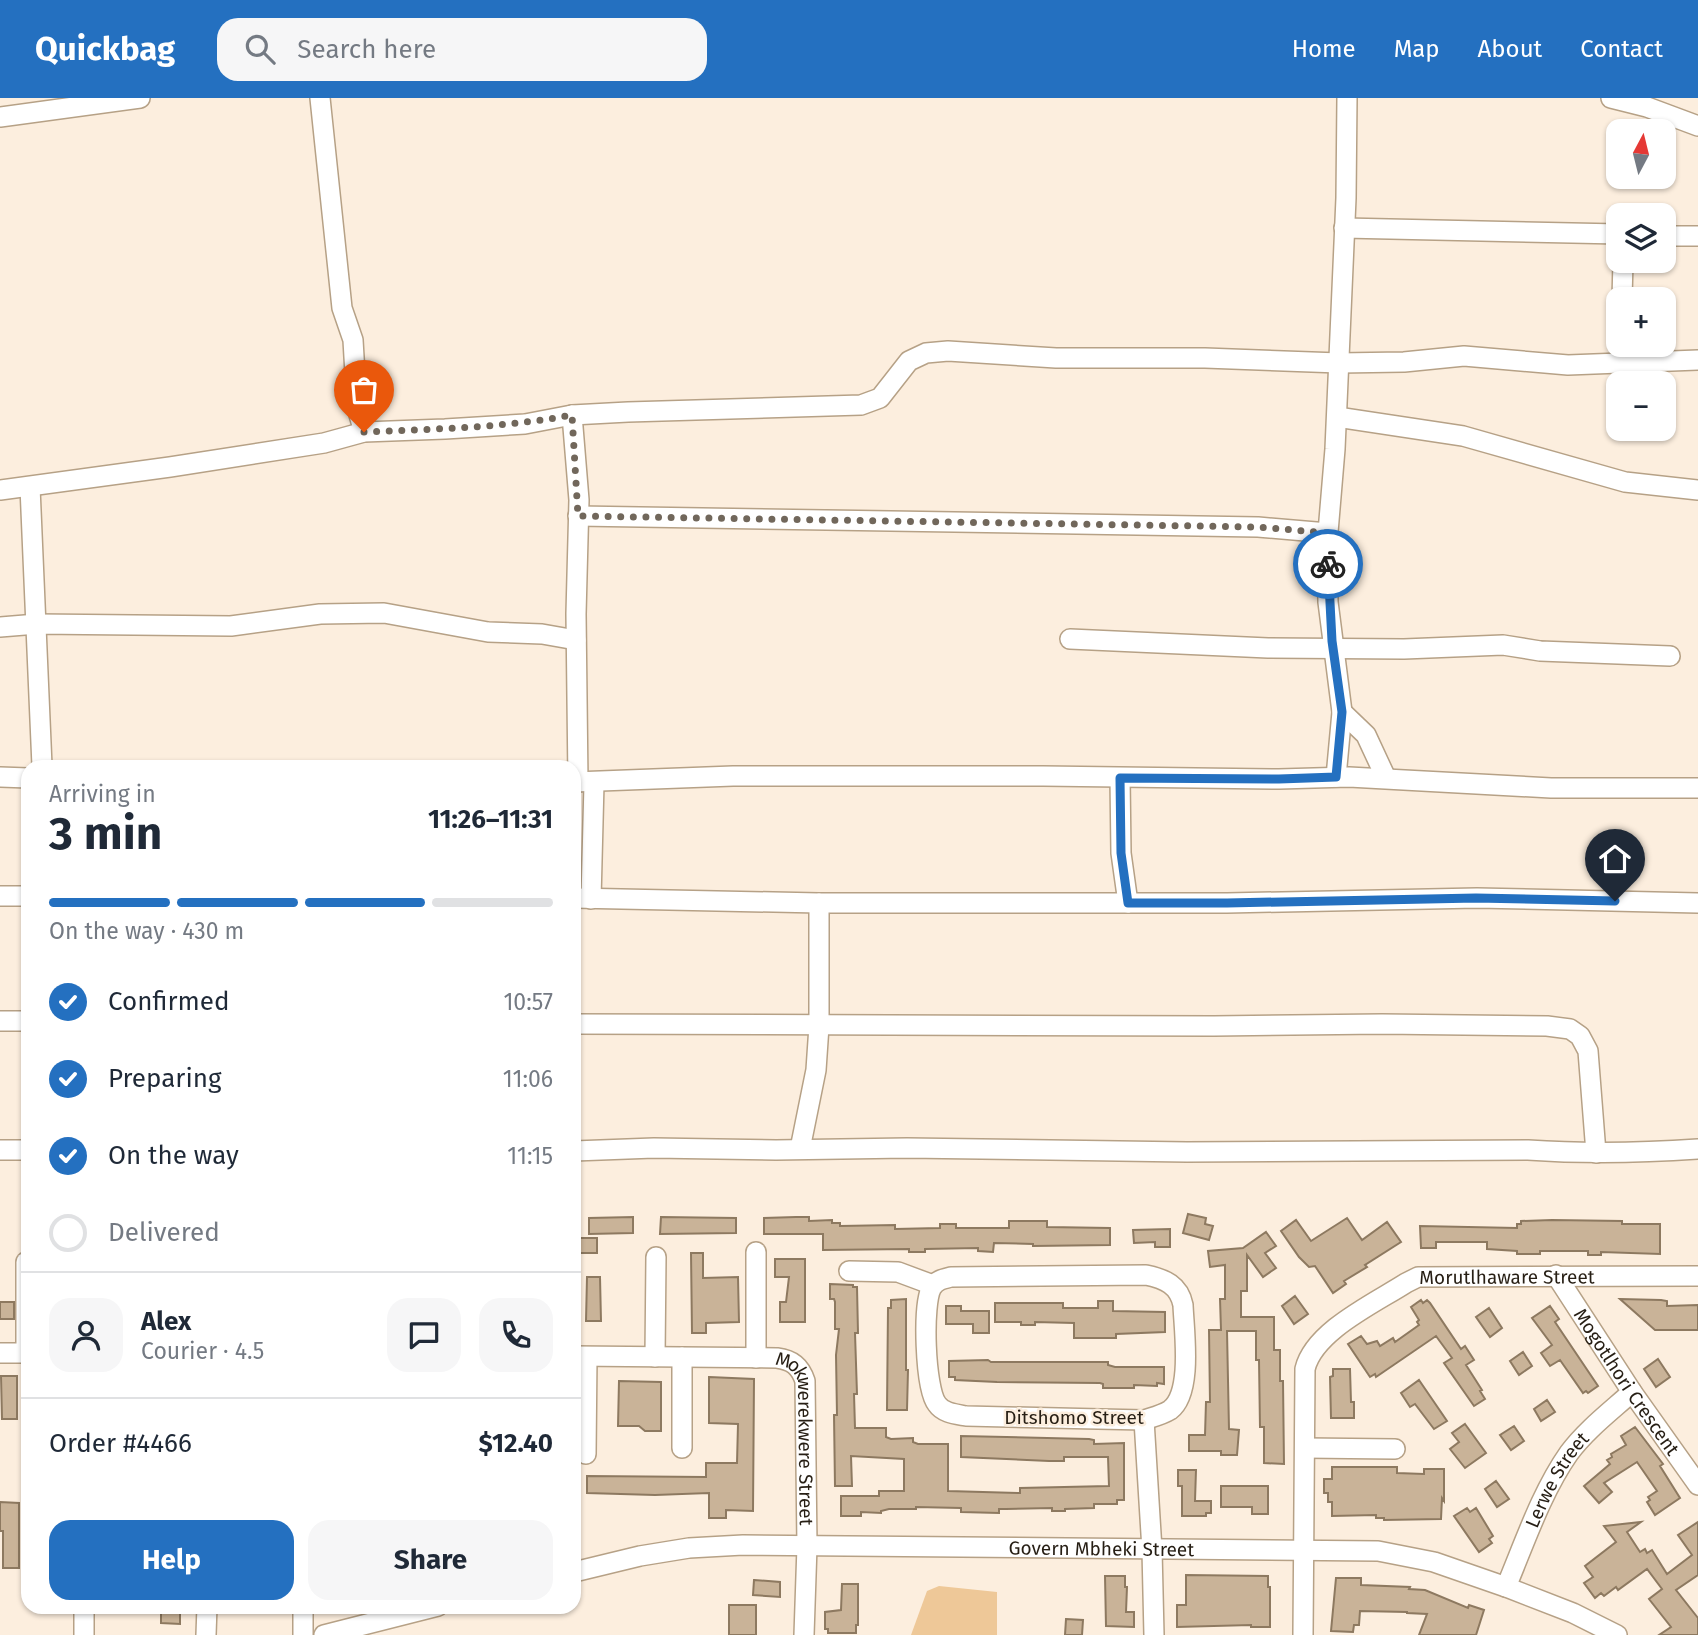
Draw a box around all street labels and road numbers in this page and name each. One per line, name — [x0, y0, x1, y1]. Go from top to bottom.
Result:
street label: Morutlhaware Street — [1419, 1265, 1595, 1288]
street label: Mogotlhori Crescent — [1569, 1304, 1685, 1460]
street label: Mokwerekwere Street — [773, 1346, 818, 1526]
street label: Ditshomo Street — [1004, 1406, 1144, 1429]
street label: Lerwe Street — [1520, 1427, 1593, 1531]
street label: Govern Mbheki Street — [1008, 1536, 1194, 1561]

